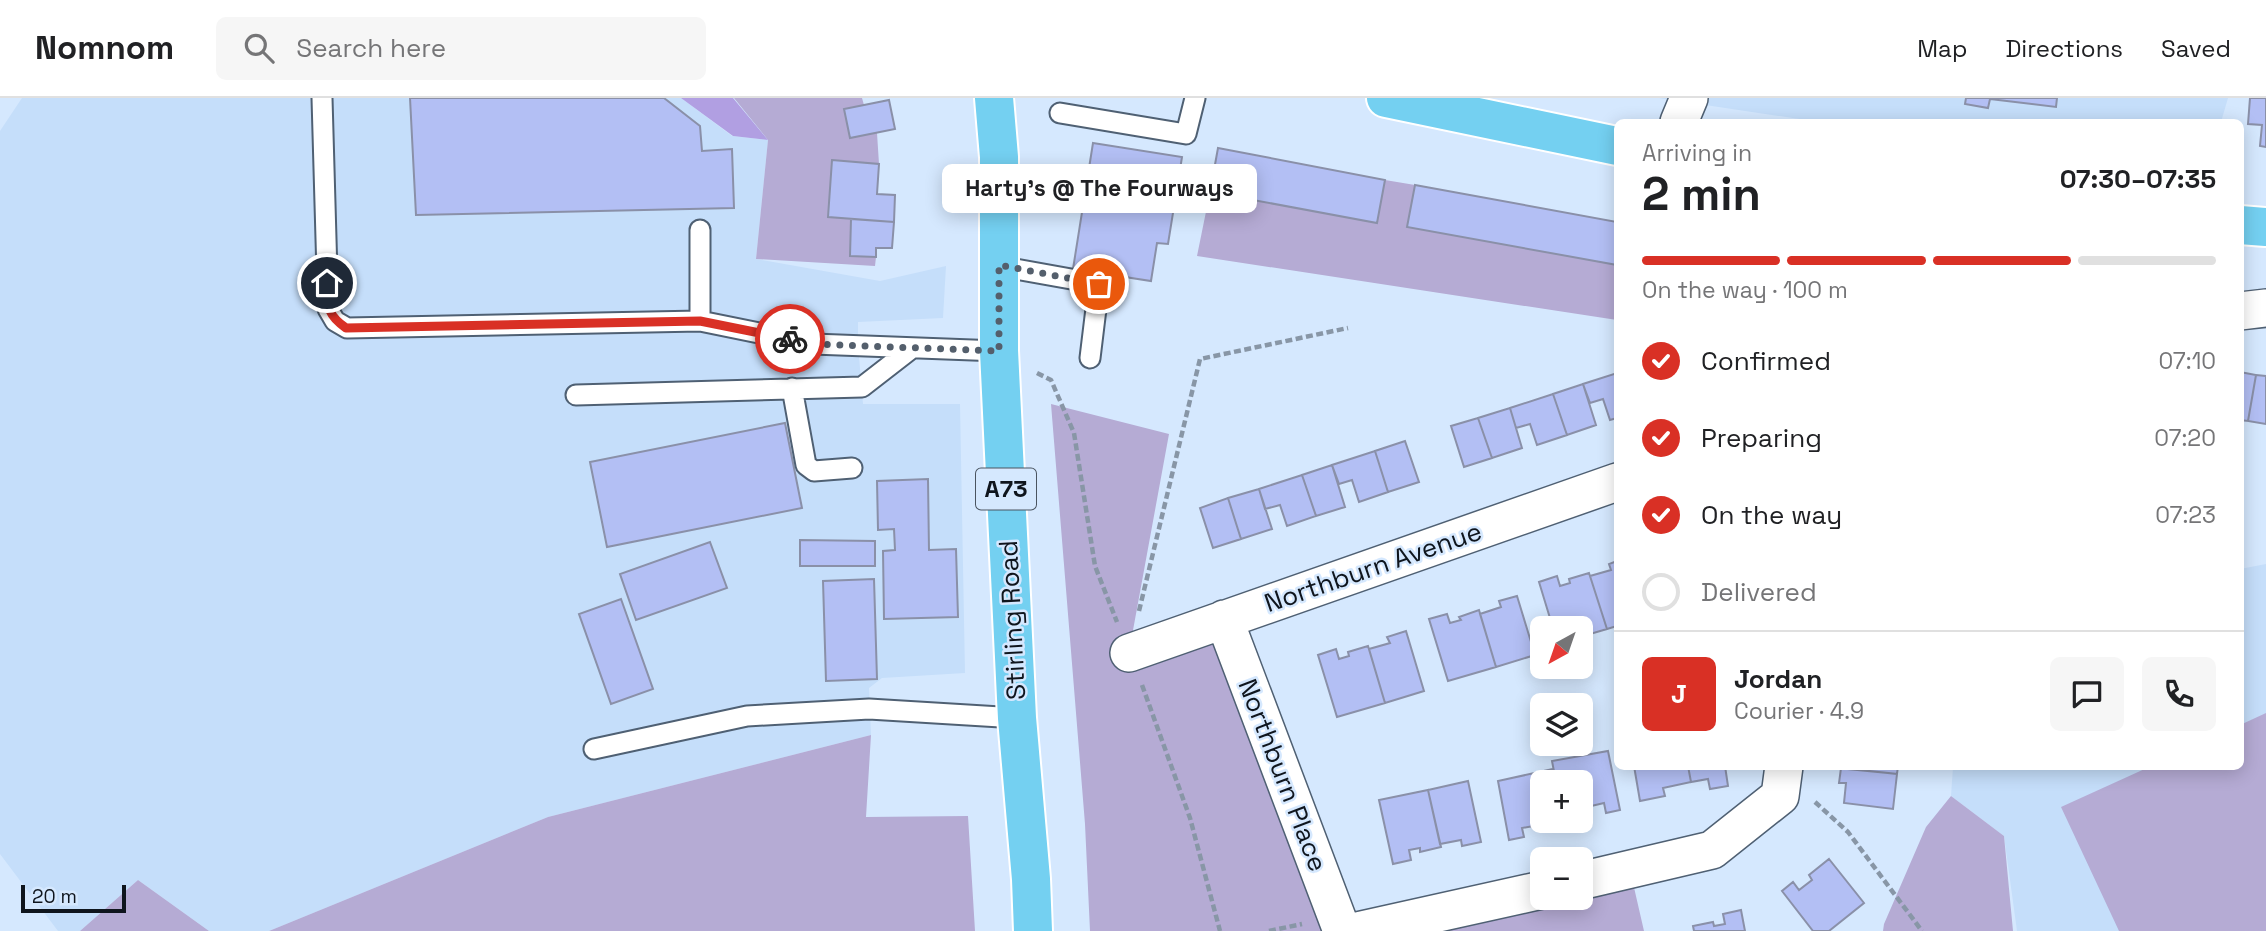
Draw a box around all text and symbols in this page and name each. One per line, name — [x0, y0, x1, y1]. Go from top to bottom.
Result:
search box — [216, 17, 706, 80]
text: Nomnom — [35, 27, 174, 69]
icon: search — [240, 29, 278, 67]
text: Search here — [296, 31, 446, 65]
text: Map — [1917, 33, 1967, 64]
text: Directions — [2005, 33, 2123, 64]
text: Saved — [2161, 33, 2231, 64]
text: Arriving in — [1642, 138, 1752, 168]
text: 07:30–07:35 — [2060, 162, 2216, 196]
callout: Harty's @ The Fourways — [942, 165, 1256, 214]
text: 2 min — [1642, 165, 1761, 223]
text: Harty's @ The Fourways — [965, 173, 1234, 203]
pin — [297, 253, 357, 313]
pin — [1069, 254, 1129, 314]
icon: home — [308, 264, 346, 302]
icon: bag — [1080, 265, 1118, 303]
text: On the way · 100 m — [1642, 275, 1848, 305]
courier — [755, 304, 825, 374]
icon: bike — [771, 320, 809, 358]
icon: check — [1642, 342, 1680, 380]
text: Confirmed — [1701, 344, 1831, 378]
text: 07:10 — [2159, 346, 2216, 376]
icon: check — [1642, 419, 1680, 457]
text: Preparing — [1701, 421, 1822, 455]
text: 07:20 — [2154, 423, 2216, 453]
road number: A73 — [976, 468, 1036, 510]
icon: check — [1642, 496, 1680, 534]
text: On the way — [1701, 498, 1842, 532]
text: 07:23 — [2155, 500, 2216, 530]
street label: Northburn Avenue — [1260, 514, 1486, 620]
street label: Stirling Road — [991, 539, 1033, 701]
text: Delivered — [1701, 575, 1817, 609]
north arrow — [1530, 616, 1592, 679]
map controls — [1530, 616, 1593, 910]
button: chat — [2050, 657, 2124, 731]
button: phone — [2142, 657, 2216, 731]
text: Jordan — [1734, 662, 1822, 696]
street label: Northburn Place — [1231, 674, 1335, 876]
text: J — [1671, 677, 1687, 711]
button: layers — [1530, 693, 1593, 756]
text: Courier · 4.9 — [1734, 696, 1864, 726]
button: + — [1530, 770, 1593, 833]
button: − — [1530, 847, 1593, 910]
scale bar — [21, 882, 126, 914]
text: 20 m — [32, 884, 77, 909]

